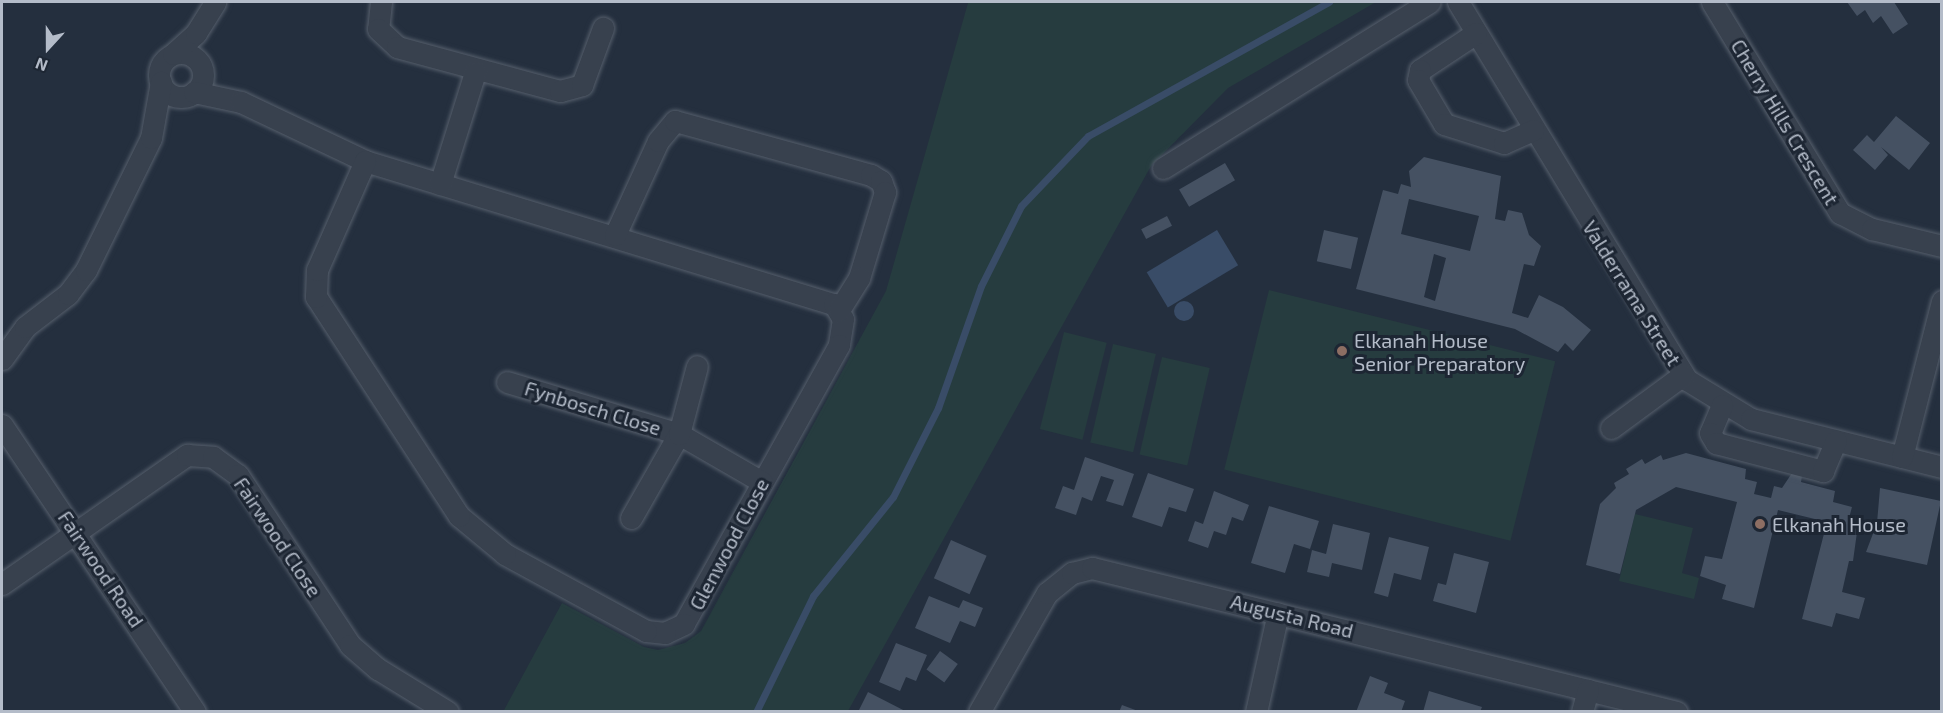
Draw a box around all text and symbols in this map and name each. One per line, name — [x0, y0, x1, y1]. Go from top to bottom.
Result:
north arrow — [18, 18, 78, 78]
street label: Cherry Hills Crescent — [1726, 35, 1844, 209]
text: N — [33, 54, 50, 76]
street label: Valderrama Street — [1578, 216, 1686, 370]
place label: Elkanah House Senior Preparatory — [1354, 328, 1526, 375]
marker: Elkanah House Senior Preparatory — [1335, 344, 1349, 358]
street label: Fynbosch Close — [522, 376, 664, 440]
street label: Fairwood Close — [229, 473, 327, 601]
street label: Glenwood Close — [684, 474, 774, 614]
street label: Fairwood Road — [53, 506, 149, 632]
place label: Elkanah House — [1772, 512, 1906, 536]
marker: Elkanah House — [1753, 517, 1767, 531]
street label: Augusta Road — [1228, 589, 1356, 643]

